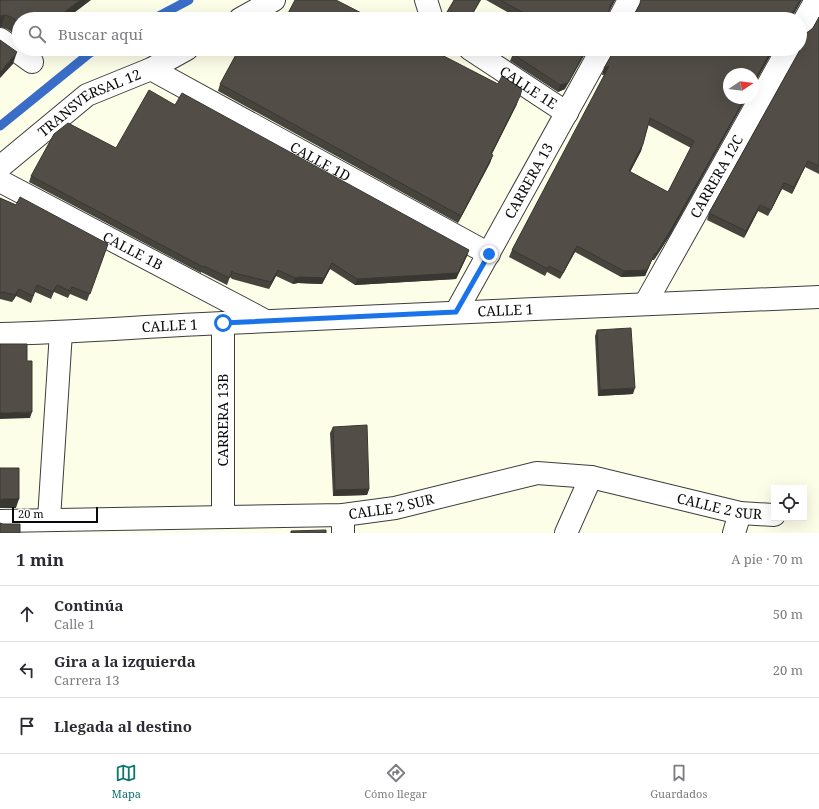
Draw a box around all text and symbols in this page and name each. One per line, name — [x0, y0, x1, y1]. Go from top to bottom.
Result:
search box — [12, 12, 807, 56]
icon: search — [26, 23, 48, 45]
text: Buscar aquí — [58, 24, 143, 44]
street label: CALLE 1E — [496, 61, 561, 113]
street label: TRANSVERSAL 12 — [34, 64, 143, 141]
north arrow — [723, 68, 759, 104]
street label: CARRERA 12C — [685, 131, 747, 221]
street label: CALLE 1D — [287, 137, 354, 185]
street label: CARRERA 13 — [500, 139, 557, 222]
street label: CALLE 1B — [100, 227, 166, 274]
route end — [480, 245, 498, 263]
street label: CALLE 1 — [477, 299, 534, 321]
street label: CALLE 1 — [141, 314, 198, 336]
route start — [214, 314, 232, 332]
street label: CARRERA 13B — [213, 373, 232, 467]
map controls — [771, 485, 807, 521]
button: locate — [771, 485, 807, 521]
street label: CALLE 2 SUR — [675, 488, 763, 523]
street label: CALLE 2 SUR — [347, 489, 437, 523]
scale bar — [12, 505, 98, 524]
text: 20 m — [18, 506, 44, 521]
text: 1 min — [16, 548, 64, 571]
text: A pie · 70 m — [731, 550, 803, 568]
text: Continúa — [54, 595, 124, 615]
icon: ahead — [16, 603, 38, 625]
text: 50 m — [773, 605, 803, 623]
text: Calle 1 — [54, 615, 95, 633]
text: Gira a la izquierda — [54, 651, 196, 671]
icon: left — [16, 659, 38, 681]
text: 20 m — [773, 661, 803, 679]
text: Carrera 13 — [54, 671, 120, 689]
icon: arrive — [16, 715, 38, 737]
text: Llegada al destino — [54, 716, 192, 736]
tab: Mapa — [112, 762, 141, 801]
tab: Cómo llegar — [364, 762, 427, 801]
tab: Guardados — [650, 762, 707, 801]

